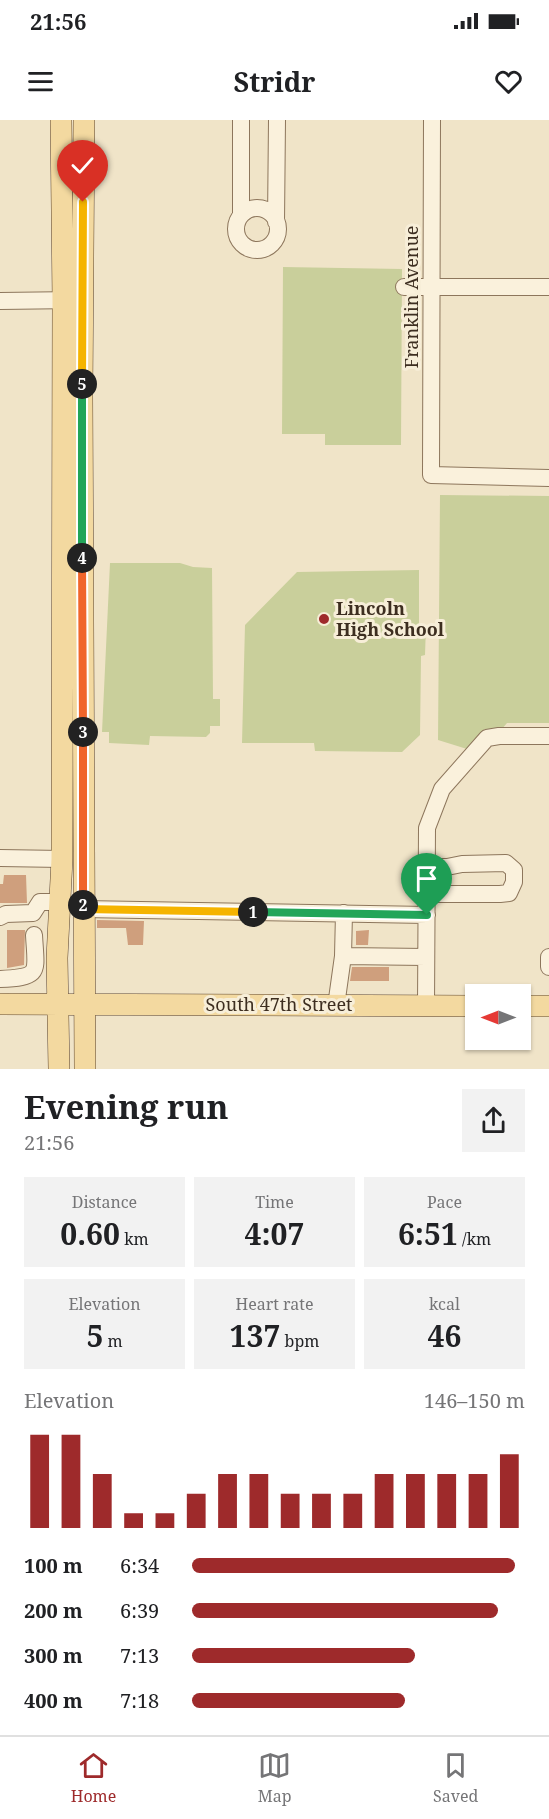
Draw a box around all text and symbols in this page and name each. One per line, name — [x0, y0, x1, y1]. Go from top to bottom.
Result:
text: 21:56 — [30, 6, 86, 36]
text: Stridr — [234, 63, 315, 100]
icon: menu — [24, 65, 57, 98]
icon: heart — [492, 65, 525, 98]
pin — [57, 140, 108, 202]
icon: check — [66, 149, 99, 182]
street label: Franklin Avenue — [399, 226, 423, 368]
pin: 5 — [67, 369, 97, 399]
text: 5 — [77, 373, 87, 395]
pin: 4 — [67, 543, 97, 573]
text: 4 — [77, 547, 87, 569]
place label: Lincoln High School — [336, 596, 445, 641]
marker: Lincoln High School — [317, 612, 331, 626]
pin: 3 — [68, 717, 98, 747]
text: 3 — [78, 721, 88, 743]
pin — [401, 853, 452, 915]
icon: arrive — [410, 862, 443, 895]
pin: 2 — [68, 890, 98, 920]
text: 2 — [78, 894, 88, 916]
pin: 1 — [238, 897, 268, 927]
text: 1 — [248, 901, 258, 923]
north arrow — [465, 984, 531, 1050]
map controls — [465, 984, 531, 1050]
street label: South 47th Street — [206, 992, 352, 1016]
text: Evening run — [24, 1084, 228, 1129]
button: share — [462, 1089, 525, 1152]
text: 21:56 — [24, 1129, 74, 1156]
text: Distance — [72, 1191, 137, 1213]
text: Time — [255, 1191, 294, 1213]
text: Pace — [427, 1191, 462, 1213]
text: 0.60 — [60, 1213, 120, 1254]
text: 4:07 — [245, 1213, 304, 1254]
text: 6:51 — [398, 1213, 458, 1254]
text: km — [120, 1228, 149, 1250]
text: /km — [458, 1228, 491, 1250]
text: Elevation — [68, 1293, 141, 1315]
text: Heart rate — [235, 1293, 314, 1315]
text: kcal — [429, 1293, 460, 1315]
text: 5 — [86, 1315, 103, 1356]
text: 137 — [230, 1315, 280, 1356]
text: 46 — [428, 1315, 461, 1356]
text: m — [103, 1330, 123, 1352]
text: bpm — [280, 1330, 319, 1352]
text: Elevation — [24, 1387, 114, 1414]
text: 146–150 m — [424, 1387, 525, 1414]
text: 100 m — [24, 1552, 83, 1579]
text: 6:34 — [120, 1552, 159, 1579]
text: 200 m — [24, 1597, 83, 1624]
text: 6:39 — [120, 1597, 159, 1624]
text: 300 m — [24, 1642, 83, 1669]
text: 7:13 — [120, 1642, 159, 1669]
text: 400 m — [24, 1687, 83, 1714]
text: 7:18 — [120, 1687, 159, 1714]
tab: Home — [71, 1749, 116, 1807]
tab: Map — [258, 1749, 292, 1807]
tab: Saved — [433, 1749, 478, 1807]

